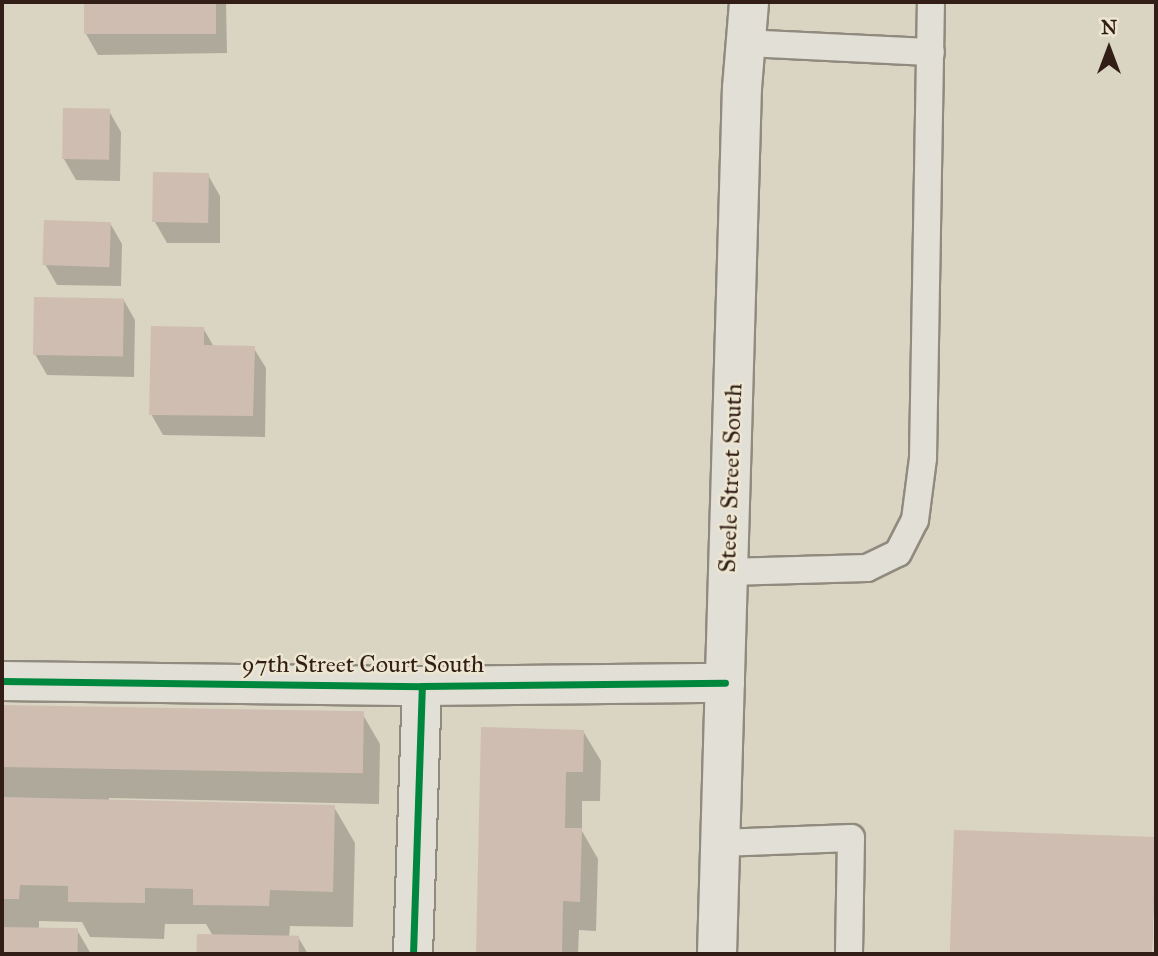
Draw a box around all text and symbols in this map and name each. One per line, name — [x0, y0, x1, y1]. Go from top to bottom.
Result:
north arrow — [1074, 14, 1144, 84]
text: N — [1101, 16, 1117, 39]
street label: Steele Street South — [713, 383, 749, 573]
street label: 97th Street Court South — [242, 651, 484, 679]

